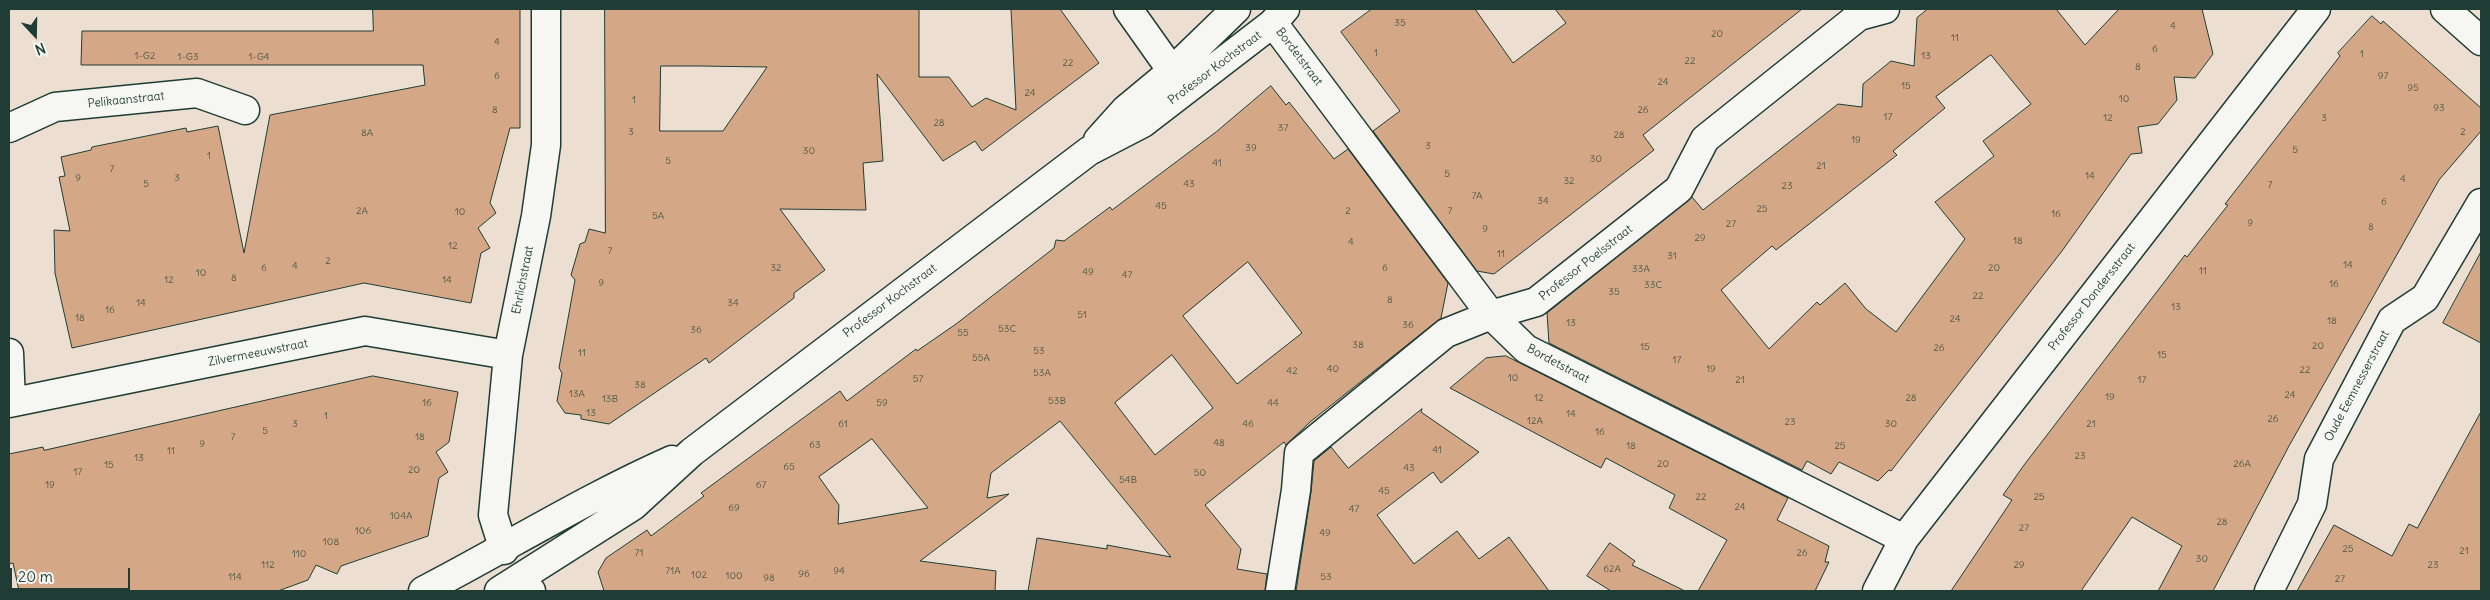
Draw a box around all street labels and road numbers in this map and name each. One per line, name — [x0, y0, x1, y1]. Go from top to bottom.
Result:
street label: Bordetstraat — [1273, 25, 1325, 89]
street label: Professor Kochstraat — [1165, 28, 1265, 108]
street label: Pelikaanstraat — [87, 89, 165, 111]
street label: Professor Poelsstraat — [1536, 222, 1636, 304]
street label: Professor Dondersstraat — [2046, 240, 2138, 354]
street label: Ehrlichstraat — [509, 245, 537, 315]
street label: Professor Kochstraat — [840, 261, 940, 341]
street label: Oude Eemnesserstraat — [2322, 328, 2392, 444]
street label: Zilvermeeuwstraat — [207, 336, 309, 370]
street label: Bordetstraat — [1524, 341, 1592, 387]

